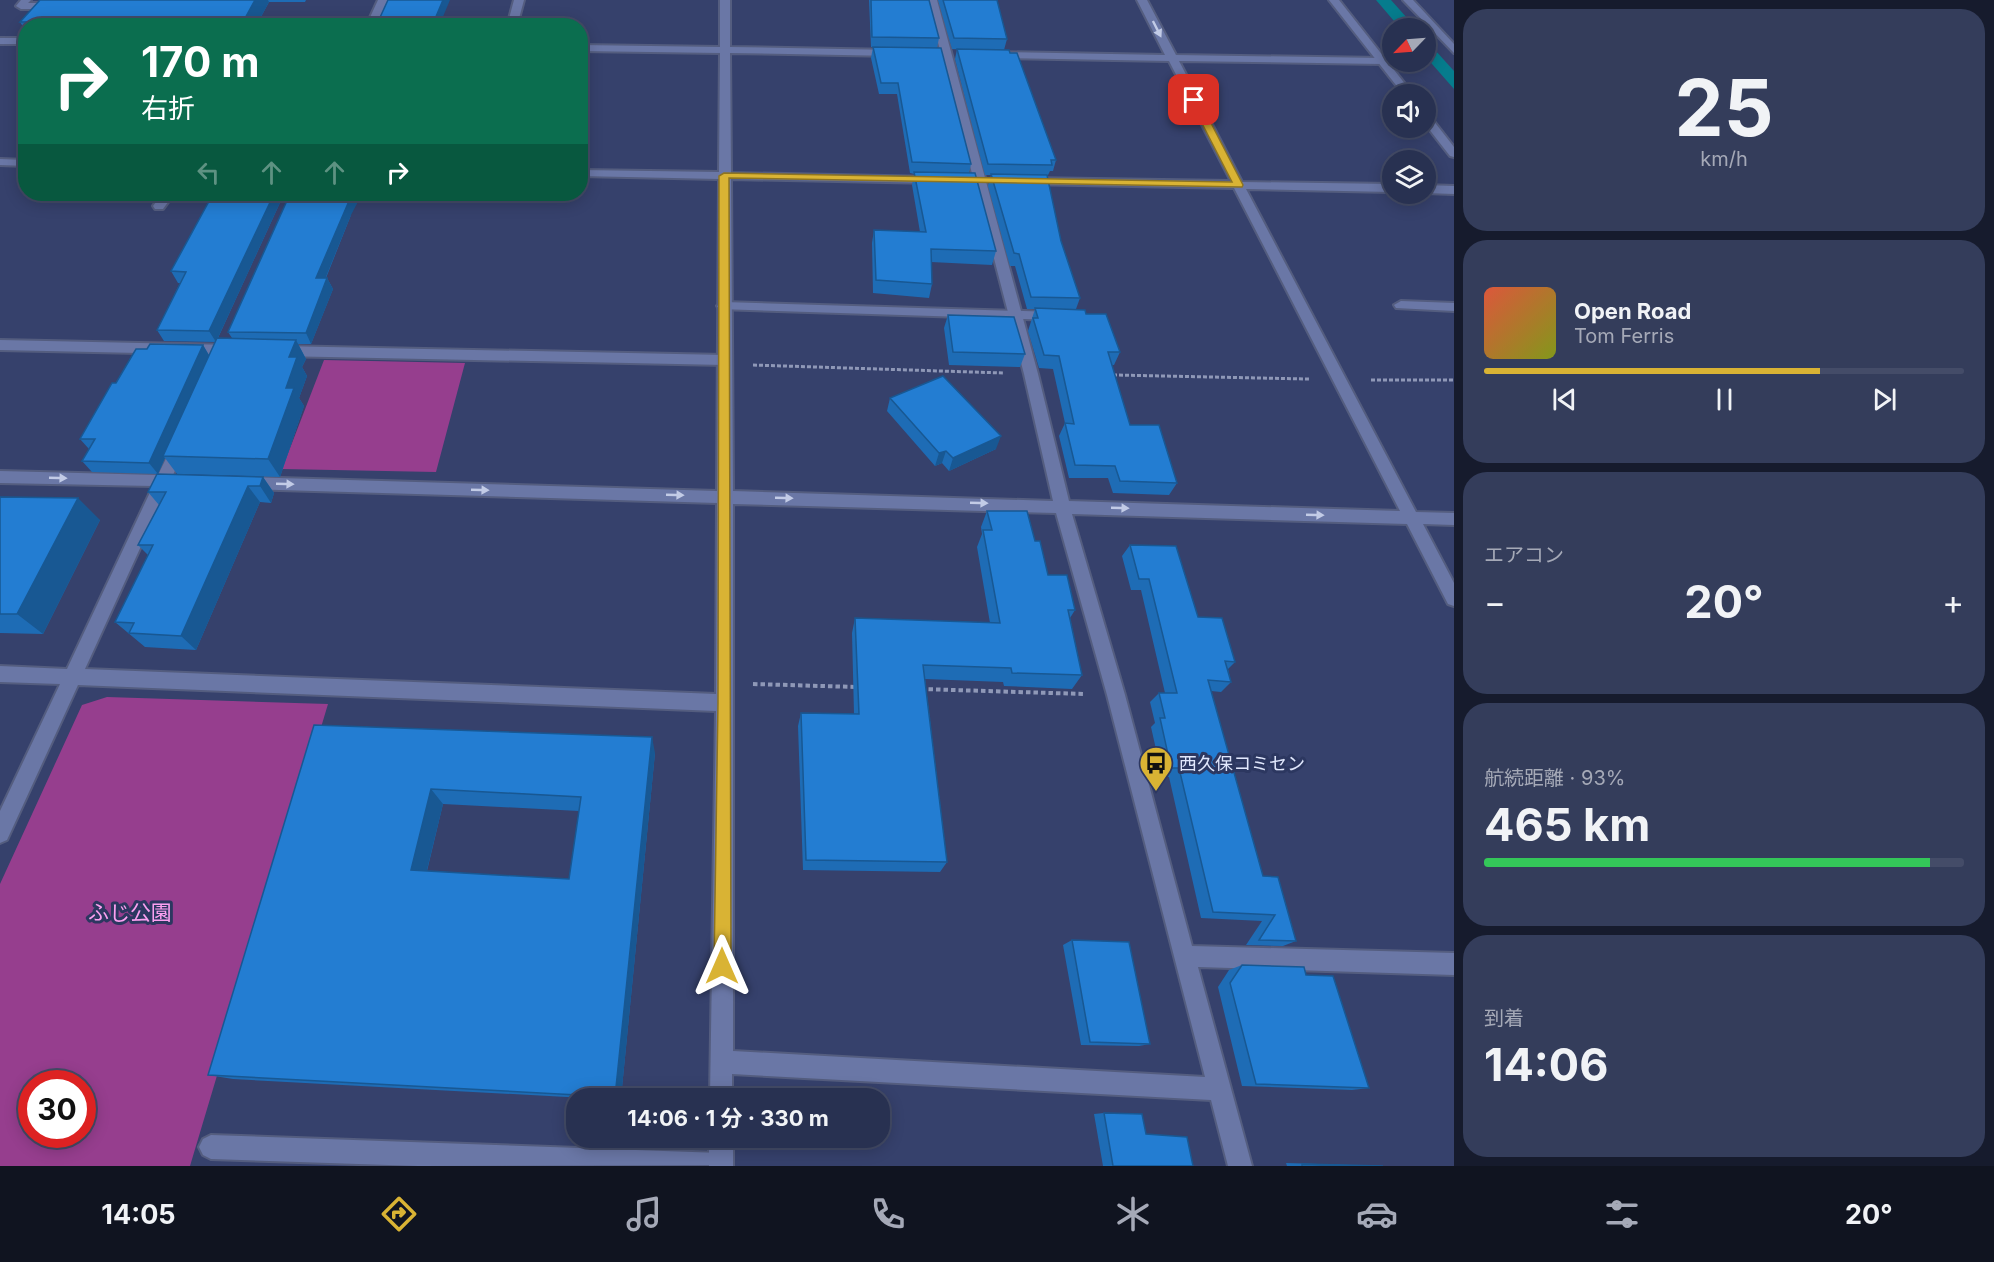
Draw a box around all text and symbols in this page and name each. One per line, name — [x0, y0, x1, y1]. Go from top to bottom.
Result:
north arrow — [1382, 18, 1436, 72]
map controls — [1382, 18, 1436, 204]
one-way arrow — [1152, 21, 1162, 38]
text: 170 m — [141, 36, 259, 87]
icon: right — [42, 42, 120, 120]
text: 25 — [1675, 60, 1774, 155]
pin — [1168, 74, 1219, 125]
icon: arrive — [1177, 83, 1210, 116]
button: sound — [1382, 84, 1436, 138]
text: 右折 — [141, 92, 195, 125]
text: km/h — [1700, 147, 1748, 171]
button: layers — [1382, 150, 1436, 204]
icon: left — [192, 156, 225, 189]
icon: ahead — [255, 156, 288, 189]
icon: ahead — [318, 156, 351, 189]
icon: right — [381, 156, 414, 189]
text: Open Road — [1574, 298, 1691, 324]
text: Tom Ferris — [1574, 324, 1674, 348]
icon: previous — [1548, 383, 1581, 416]
icon: pause — [1708, 383, 1741, 416]
icon: next — [1868, 383, 1901, 416]
one-way arrow — [49, 474, 68, 483]
one-way arrow — [276, 480, 295, 489]
one-way arrow — [471, 485, 490, 495]
one-way arrow — [666, 490, 685, 500]
one-way arrow — [774, 494, 793, 503]
one-way arrow — [969, 499, 988, 508]
one-way arrow — [1111, 503, 1130, 512]
one-way arrow — [1306, 510, 1325, 519]
text: エアコン — [1484, 543, 1564, 567]
text: 20° — [1684, 574, 1764, 629]
text: − — [1484, 582, 1506, 622]
text: + — [1942, 582, 1964, 622]
bus stop icon: 西久保コミセン — [1138, 745, 1174, 792]
place label: 西久保コミセン — [1179, 753, 1305, 774]
text: 航続距離 · 93% — [1484, 766, 1625, 790]
text: 465 km — [1484, 797, 1650, 852]
park label: ふじ公園 — [88, 900, 172, 925]
position arrow — [690, 934, 754, 998]
text: 到着 — [1484, 1006, 1524, 1030]
text: 14:06 — [1484, 1037, 1608, 1092]
speed limit sign: 30 — [18, 1070, 96, 1148]
text: 14:06 · 1 分 · 330 m — [627, 1105, 829, 1131]
icon: directions — [378, 1193, 420, 1235]
icon: music — [623, 1193, 665, 1235]
icon: phone — [867, 1193, 909, 1235]
icon: climate — [1112, 1193, 1154, 1235]
icon: car — [1356, 1193, 1398, 1235]
icon: filters — [1601, 1193, 1643, 1235]
text: 14:05 — [101, 1198, 176, 1231]
text: 20° — [1845, 1198, 1893, 1231]

